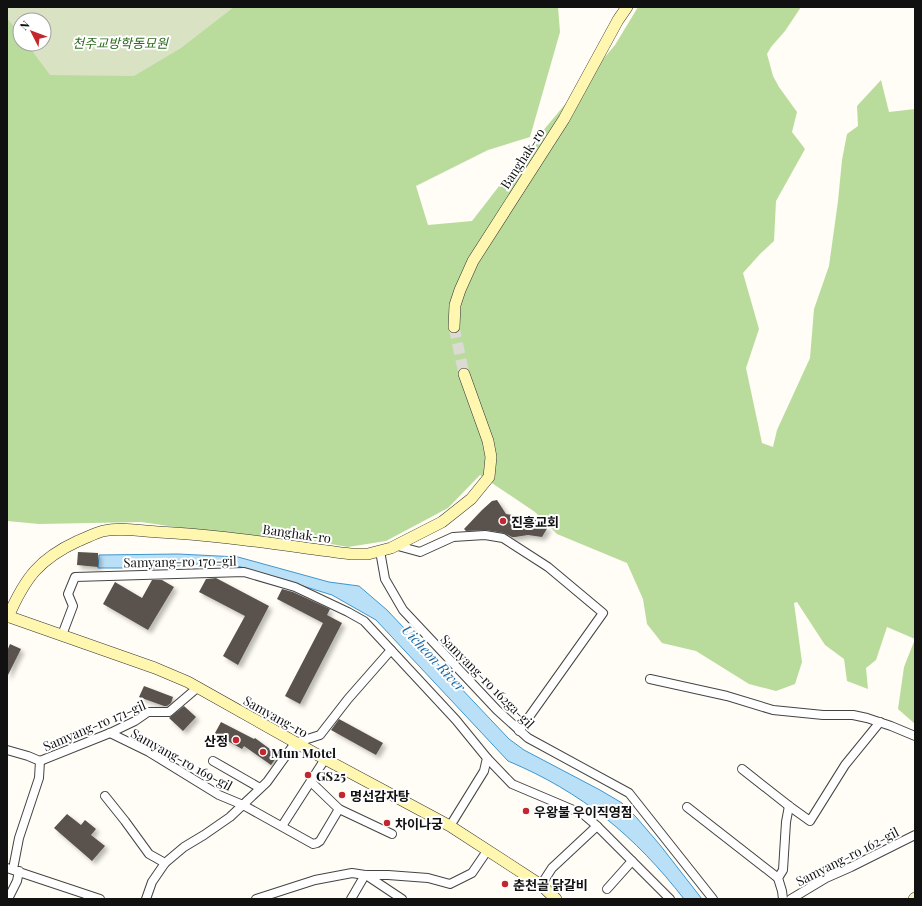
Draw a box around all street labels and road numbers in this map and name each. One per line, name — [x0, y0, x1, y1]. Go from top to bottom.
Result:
street label: Banghak-ro — [496, 124, 548, 192]
street label: Banghak-ro — [262, 520, 332, 546]
street label: Samyang-ro 170-gil — [123, 552, 237, 570]
street label: Samyang-ro 162ga-gil — [437, 630, 539, 732]
street label: Samyang-ro — [241, 691, 311, 741]
street label: Samyang-ro 171-gil — [40, 696, 148, 754]
street label: Samyang-ro 169-gil — [128, 724, 236, 794]
street label: Samyang-ro 162-gil — [793, 823, 902, 889]

